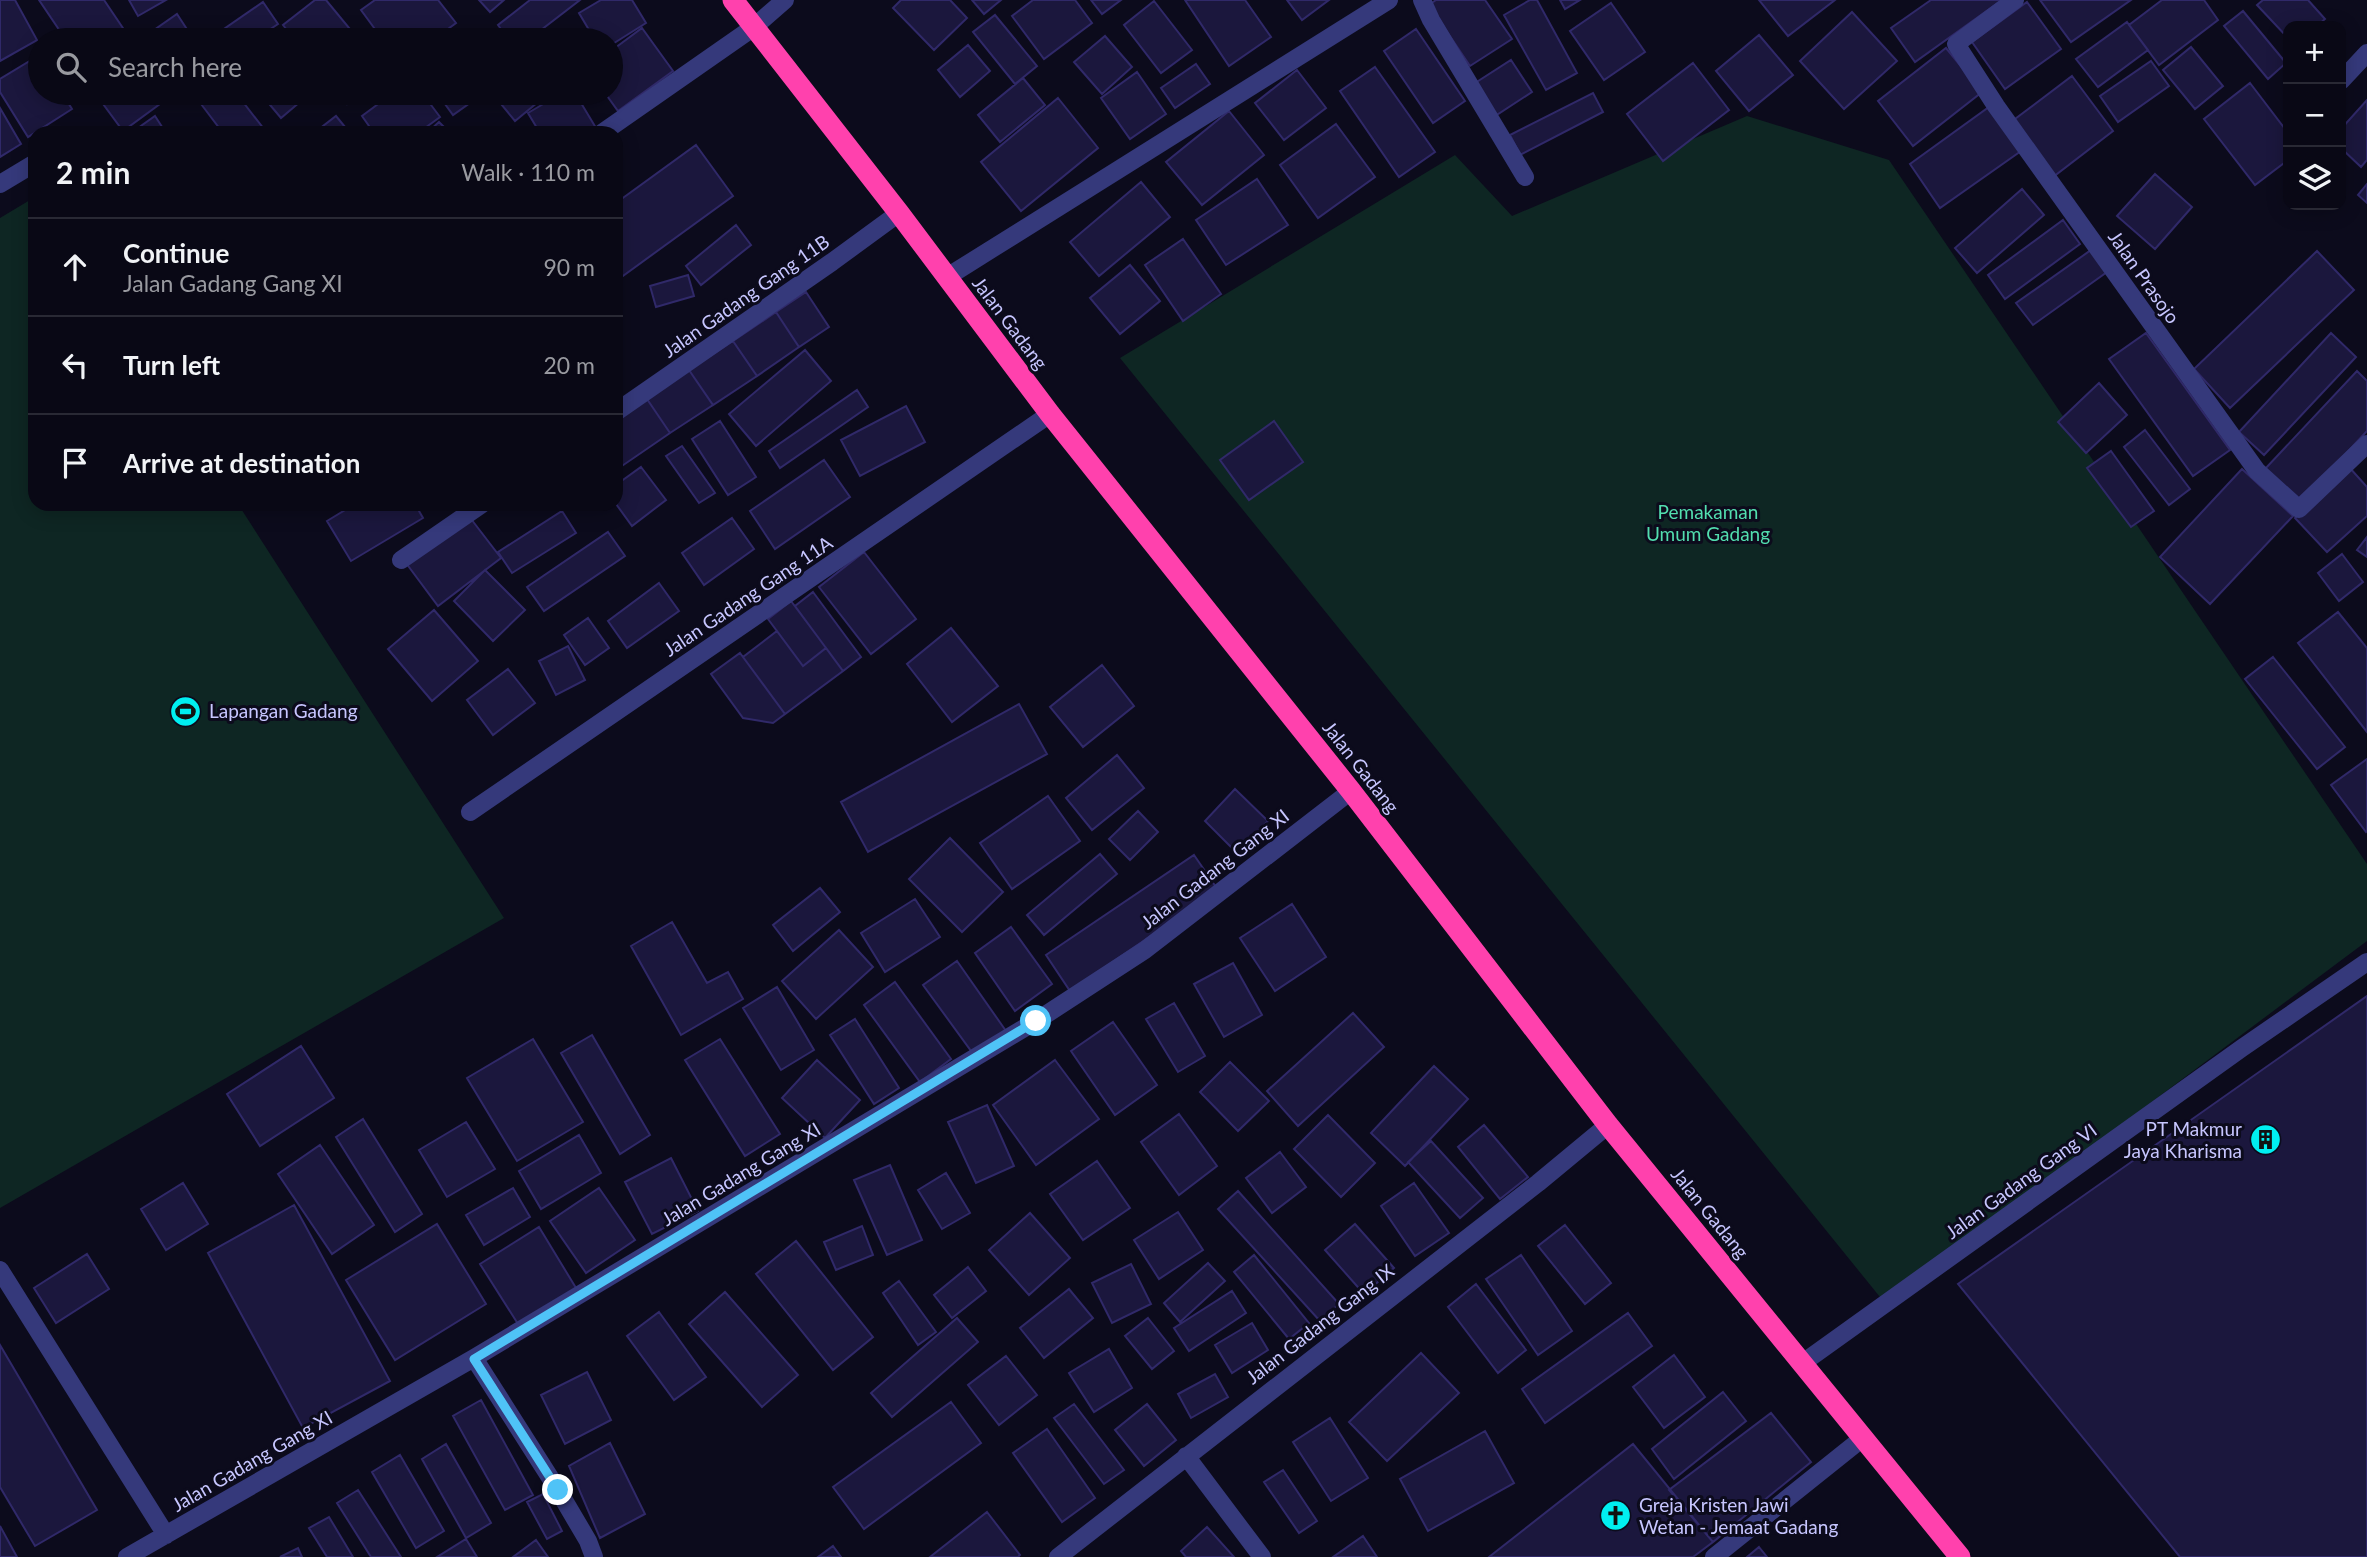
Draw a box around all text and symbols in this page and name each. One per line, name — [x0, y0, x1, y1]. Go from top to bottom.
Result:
map controls — [2283, 21, 2346, 210]
button: + — [2283, 21, 2346, 84]
search box — [28, 28, 623, 105]
icon: search — [52, 48, 90, 86]
text: Search here — [108, 51, 242, 83]
button: − — [2283, 84, 2346, 147]
button: layers — [2283, 147, 2346, 210]
text: 2 min — [56, 154, 130, 190]
text: Walk · 110 m — [461, 158, 595, 186]
street label: Jalan Prasojo — [2104, 226, 2185, 328]
street label: Jalan Gadang Gang 11B — [658, 229, 833, 362]
text: Continue — [123, 237, 229, 269]
icon: ahead — [56, 248, 94, 286]
text: 90 m — [544, 253, 595, 281]
text: Jalan Gadang Gang XI — [123, 269, 343, 297]
street label: Jalan Gadang — [968, 272, 1053, 374]
icon: left — [56, 346, 94, 384]
text: Turn left — [123, 349, 220, 381]
text: 20 m — [544, 351, 595, 379]
icon: arrive — [56, 444, 94, 482]
text: Arrive at destination — [123, 447, 360, 479]
park label: Pemakaman Umum Gadang — [1646, 500, 1770, 545]
street label: Jalan Gadang Gang 11A — [659, 530, 837, 661]
sports icon: Lapangan Gadang — [169, 694, 203, 728]
place label: Lapangan Gadang — [209, 699, 358, 722]
street label: Jalan Gadang — [1318, 716, 1404, 817]
street label: Jalan Gadang Gang XI — [1136, 804, 1293, 934]
route start — [1020, 1005, 1051, 1036]
street label: Jalan Gadang Gang XI — [657, 1117, 824, 1230]
place label: PT Makmur Jaya Kharisma — [2124, 1117, 2242, 1162]
street label: Jalan Gadang Gang VI — [1941, 1118, 2101, 1243]
building icon: PT Makmur Jaya Kharisma — [2248, 1123, 2282, 1157]
street label: Jalan Gadang — [1667, 1163, 1754, 1263]
street label: Jalan Gadang Gang IX — [1241, 1258, 1399, 1389]
street label: Jalan Gadang Gang XI — [167, 1405, 336, 1516]
route end — [542, 1474, 573, 1505]
place label: Greja Kristen Jawi Wetan - Jemaat Gadang — [1639, 1493, 1838, 1538]
church icon: Greja Kristen Jawi Wetan - Jemaat Gadang — [1599, 1499, 1633, 1533]

